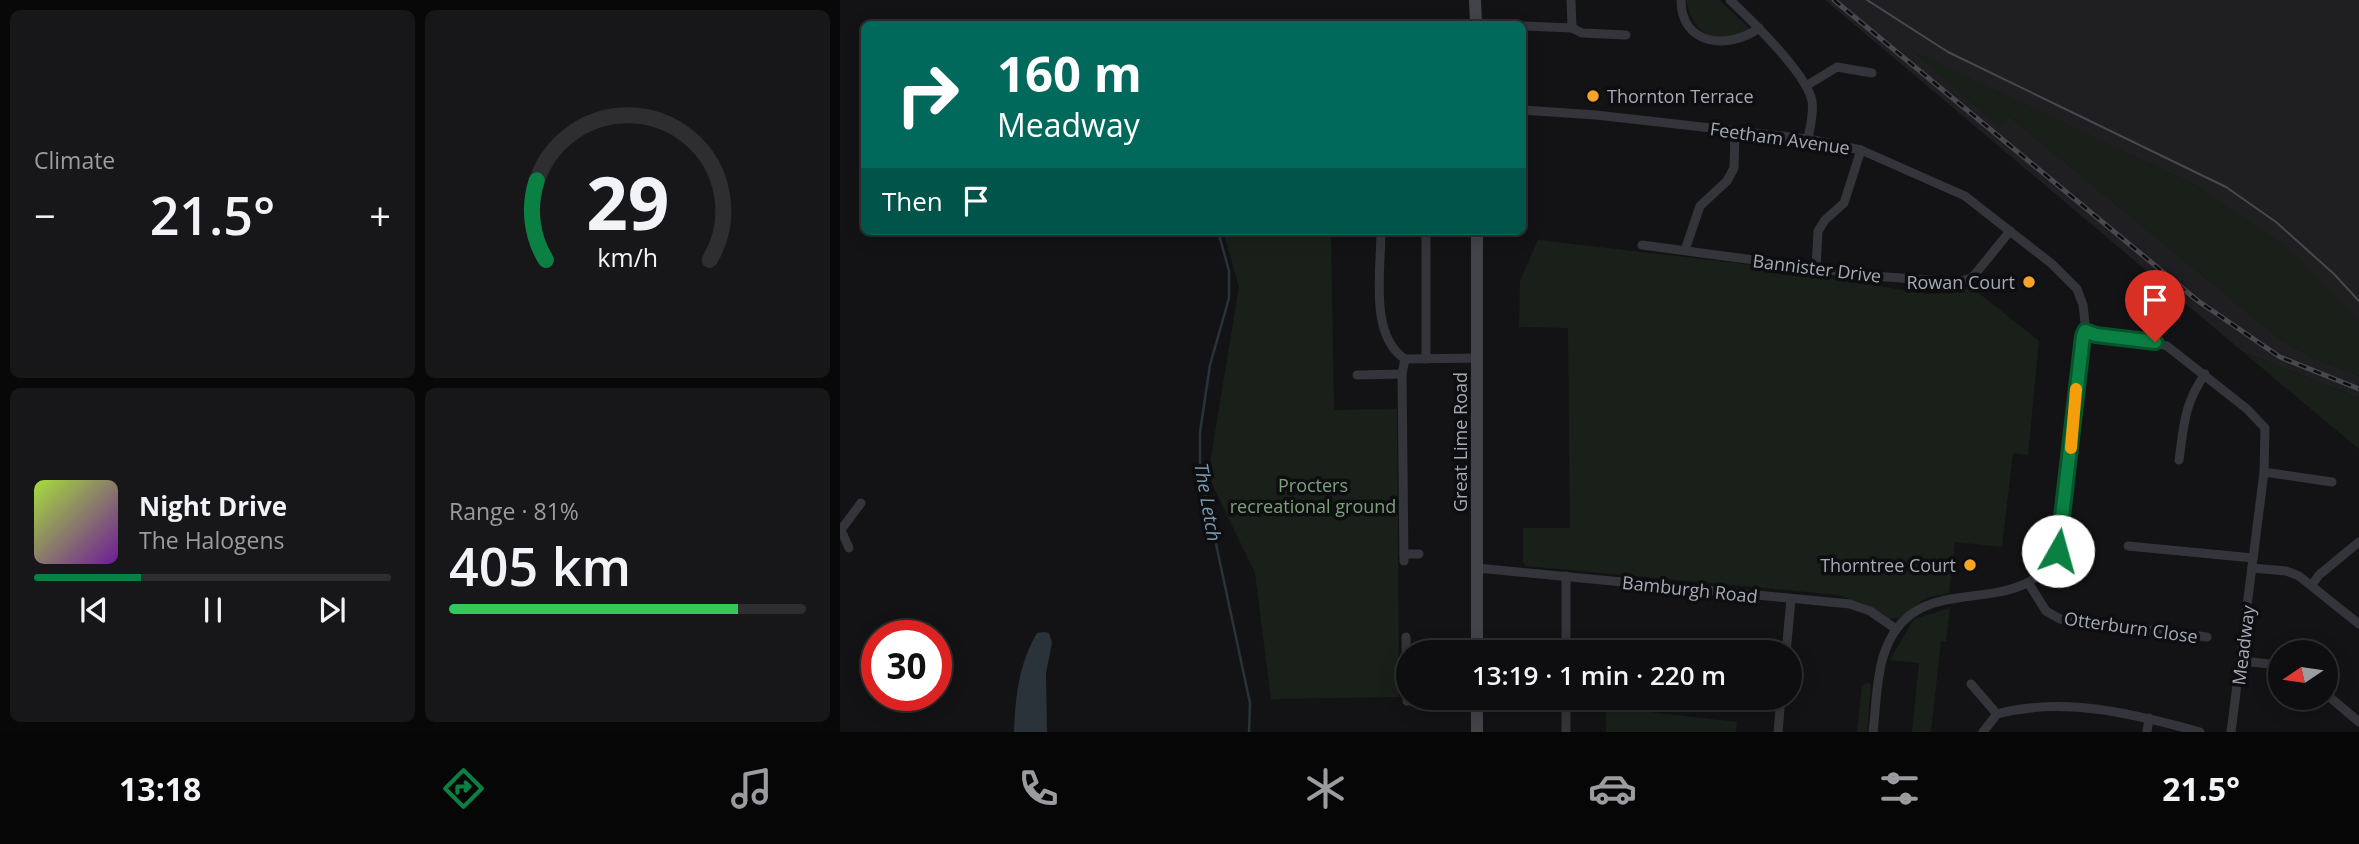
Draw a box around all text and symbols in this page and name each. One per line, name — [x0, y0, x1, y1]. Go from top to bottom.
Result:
text: 160 m — [997, 40, 1142, 106]
icon: right — [882, 49, 973, 140]
place label: Thornton Terrace — [1607, 84, 1754, 108]
marker: Thornton Terrace — [1585, 88, 1601, 104]
text: Meadway — [997, 103, 1140, 146]
street label: Feetham Avenue — [1709, 116, 1851, 160]
text: Climate — [34, 144, 115, 176]
text: 29 — [586, 152, 669, 251]
text: 21.5° — [150, 179, 275, 250]
icon: arrive — [957, 182, 995, 220]
text: Then — [882, 183, 943, 219]
text: − — [34, 189, 56, 241]
text: + — [369, 189, 391, 241]
text: km/h — [597, 240, 658, 274]
street label: Bannister Drive — [1751, 248, 1883, 288]
place label: Rowan Court — [1906, 270, 2015, 294]
pin — [2125, 270, 2185, 342]
marker: Rowan Court — [2021, 274, 2037, 290]
icon: arrive — [2136, 281, 2174, 319]
street label: Great Lime Road — [1448, 372, 1472, 512]
water label: The Letch — [1188, 461, 1228, 543]
park label: Procters recreational ground — [1230, 473, 1396, 518]
text: Night Drive — [139, 488, 287, 524]
text: Range · 81% — [449, 495, 579, 527]
position arrow — [2021, 514, 2095, 588]
text: The Halogens — [139, 524, 285, 556]
text: 405 km — [449, 530, 631, 601]
place label: Thorntree Court — [1820, 553, 1956, 577]
marker: Thorntree Court — [1962, 557, 1978, 573]
street label: Bamburgh Road — [1621, 570, 1759, 608]
icon: previous — [75, 591, 113, 629]
icon: pause — [194, 591, 232, 629]
icon: next — [313, 591, 351, 629]
street label: Meadway — [2226, 603, 2260, 686]
street label: Otterburn Close — [2063, 606, 2199, 648]
speed limit sign: 30 — [861, 620, 952, 711]
north arrow — [2268, 640, 2338, 710]
map controls — [2268, 640, 2338, 710]
text: 13:19 · 1 min · 220 m — [1472, 657, 1726, 693]
icon: directions — [439, 764, 488, 813]
icon: music — [727, 764, 776, 813]
icon: phone — [1014, 764, 1063, 813]
icon: climate — [1301, 764, 1350, 813]
icon: car — [1588, 764, 1637, 813]
icon: filters — [1875, 764, 1924, 813]
text: 13:18 — [119, 767, 201, 810]
text: 21.5° — [2162, 767, 2240, 810]

